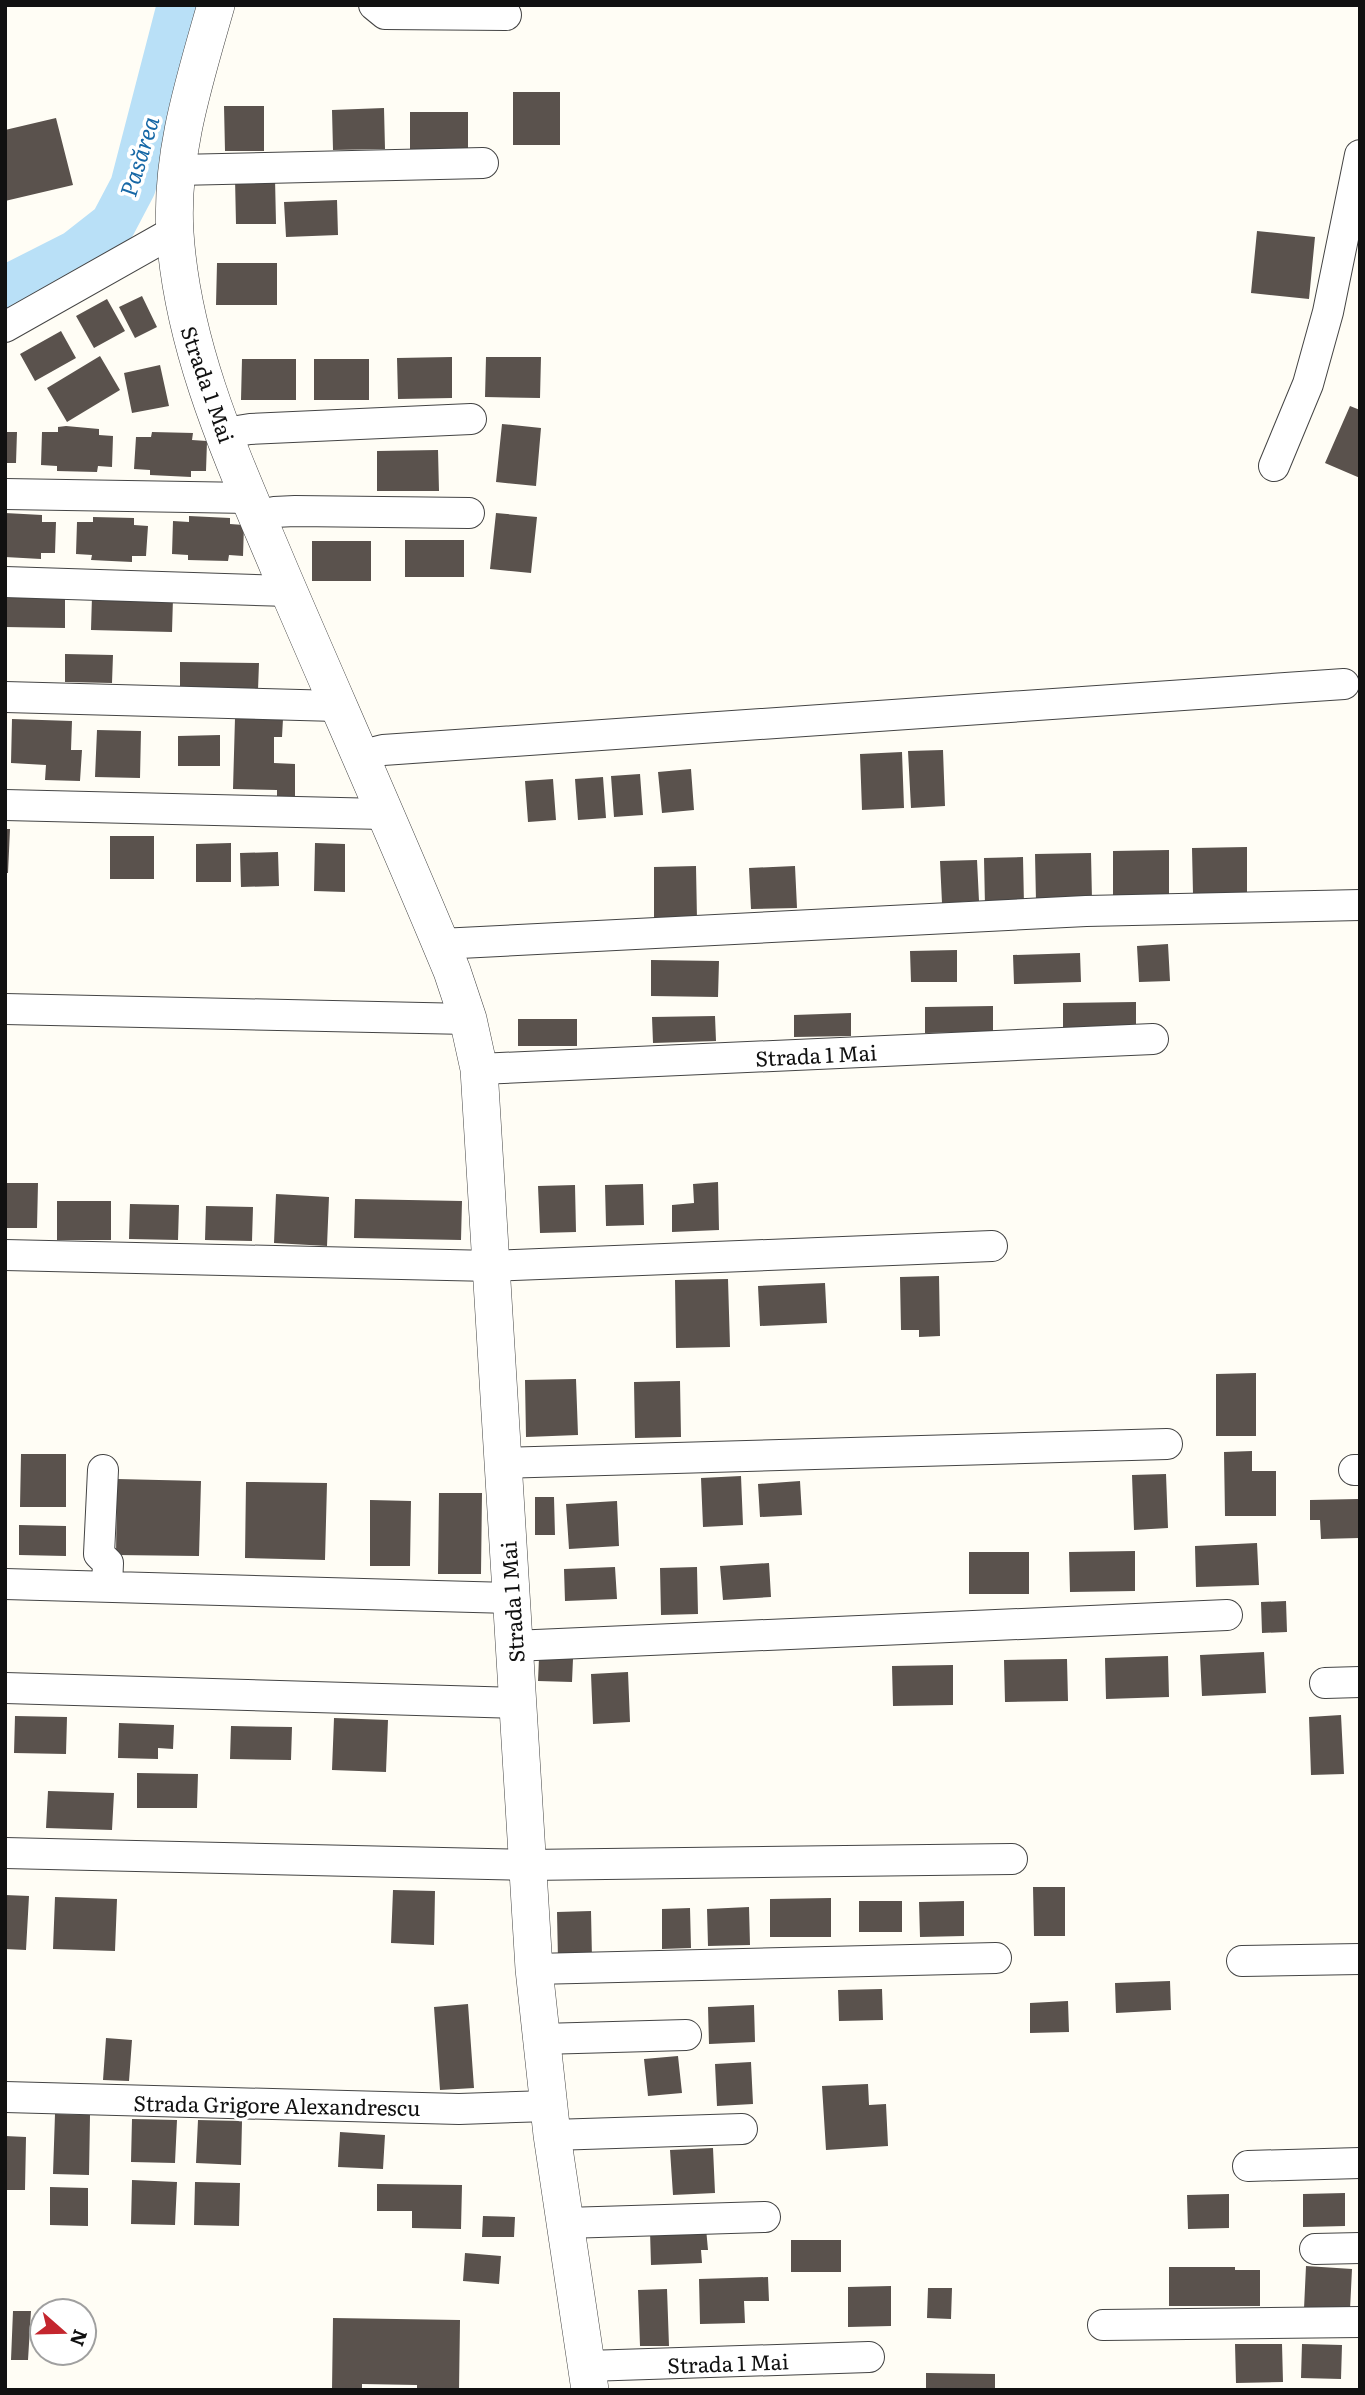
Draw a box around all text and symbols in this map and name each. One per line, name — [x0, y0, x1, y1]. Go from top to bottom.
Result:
water label: Pasărea — [110, 111, 166, 201]
street label: Strada 1 Mai — [175, 321, 243, 447]
street label: Strada 1 Mai — [754, 1035, 878, 1073]
street label: Strada 1 Mai — [491, 1540, 531, 1664]
street label: Strada Grigore Alexandrescu — [133, 2086, 421, 2122]
north arrow — [28, 2297, 98, 2367]
text: N — [64, 2326, 96, 2350]
street label: Strada 1 Mai — [667, 2344, 789, 2380]

